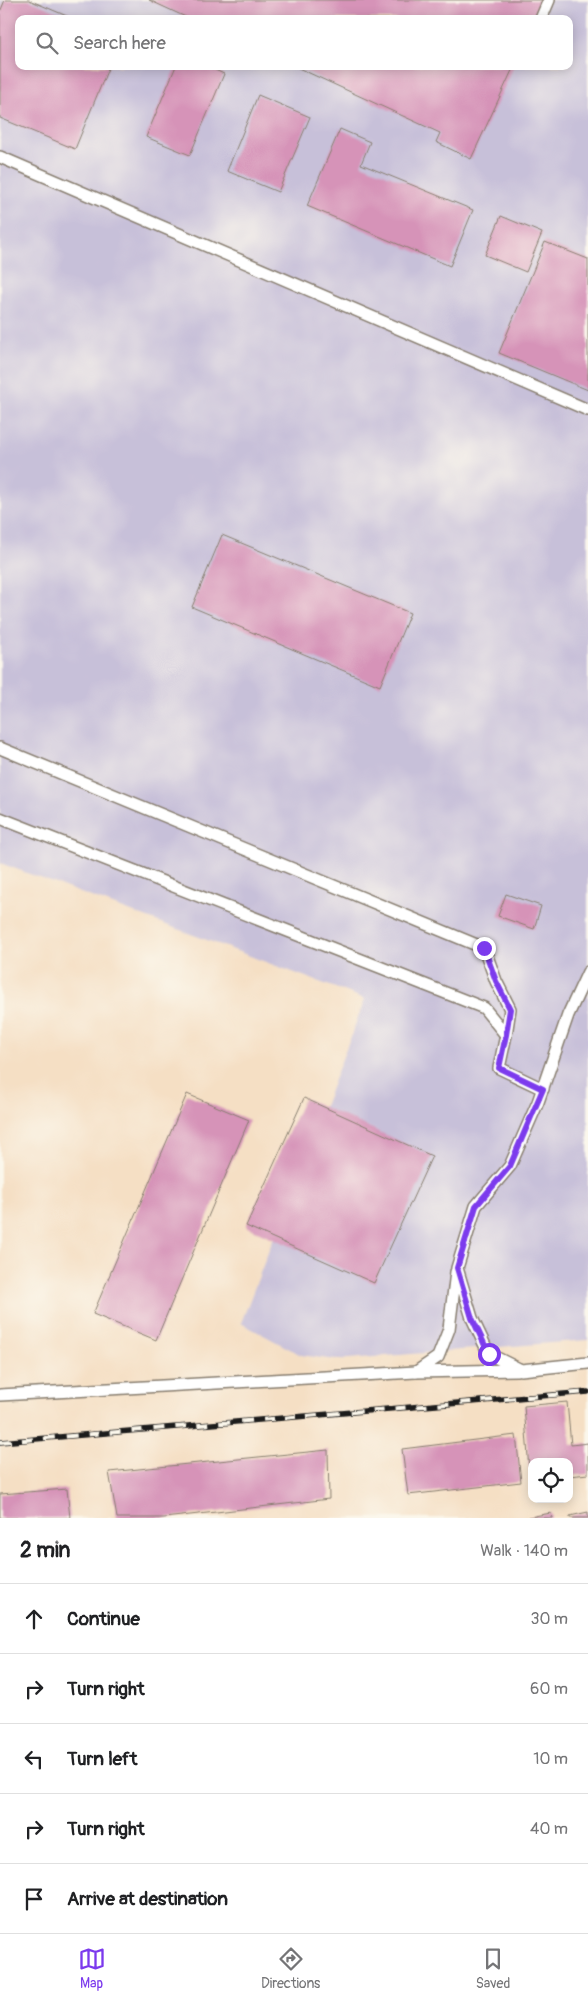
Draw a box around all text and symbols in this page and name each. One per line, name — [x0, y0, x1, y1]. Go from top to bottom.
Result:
search box — [15, 15, 573, 70]
icon: search — [33, 29, 61, 57]
text: Search here — [73, 31, 166, 55]
route end — [473, 937, 496, 960]
route start — [478, 1343, 501, 1366]
map controls — [528, 1458, 573, 1503]
button: locate — [528, 1458, 573, 1503]
text: 2 min — [20, 1537, 70, 1564]
text: Walk · 140 m — [480, 1541, 568, 1561]
icon: ahead — [20, 1605, 48, 1633]
text: Continue — [67, 1607, 140, 1631]
text: 30 m — [530, 1609, 568, 1629]
icon: right — [20, 1675, 48, 1703]
text: Turn right — [67, 1677, 145, 1701]
text: 60 m — [530, 1679, 568, 1699]
icon: left — [20, 1745, 48, 1773]
text: Turn left — [67, 1747, 137, 1771]
text: 10 m — [533, 1749, 568, 1769]
icon: right — [20, 1815, 48, 1843]
text: Turn right — [67, 1817, 145, 1841]
text: 40 m — [530, 1819, 568, 1839]
icon: arrive — [20, 1885, 48, 1913]
text: Arrive at destination — [67, 1887, 228, 1911]
tab: Map — [78, 1945, 106, 1992]
tab: Directions — [261, 1945, 320, 1992]
tab: Saved — [476, 1945, 510, 1992]

